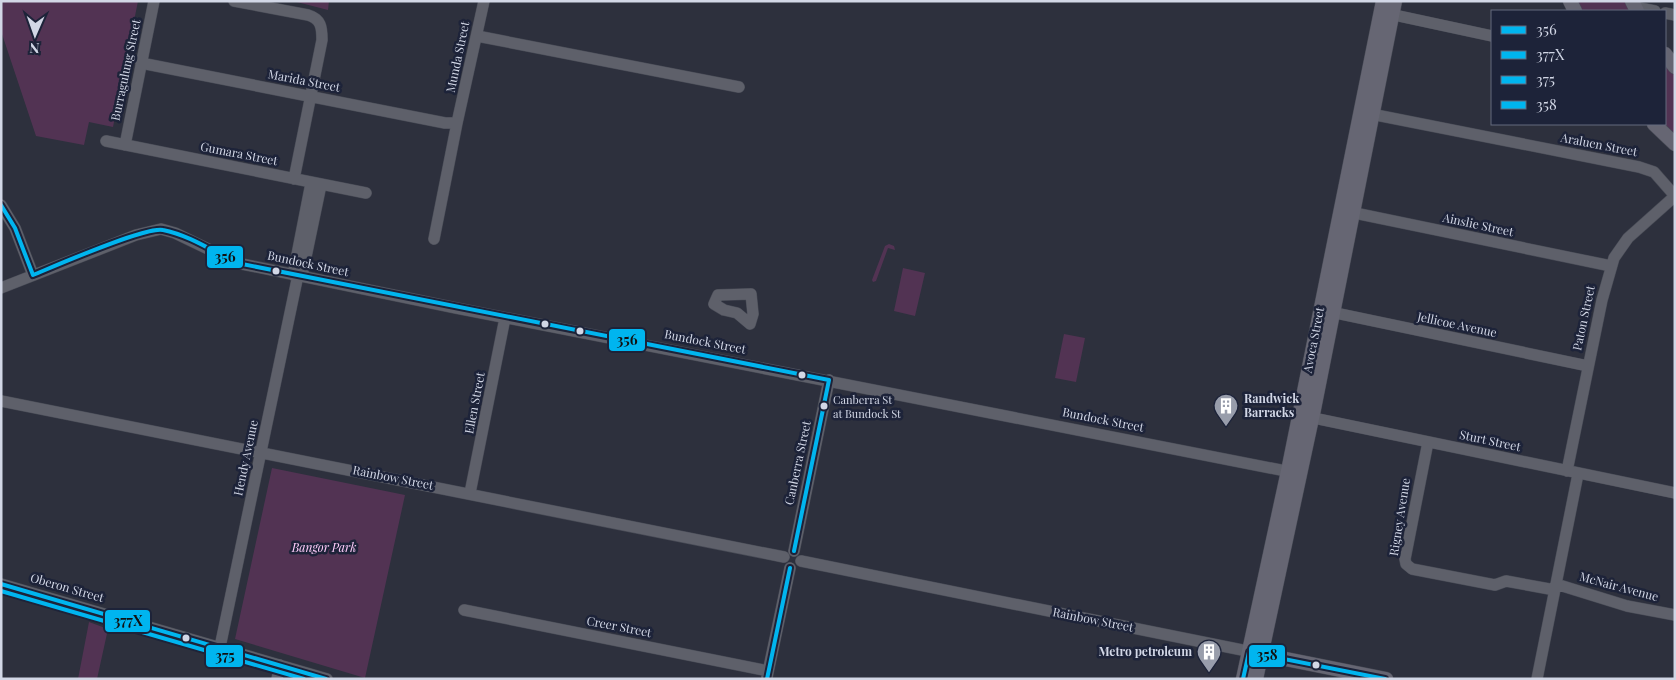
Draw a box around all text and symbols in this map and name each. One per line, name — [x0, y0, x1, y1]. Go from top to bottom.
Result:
north arrow — [10, 10, 60, 60]
legend — [1491, 10, 1666, 125]
street label: Burragulung Street — [106, 17, 144, 122]
street label: Munda Street — [442, 19, 473, 94]
text: 356 — [1536, 19, 1557, 39]
text: N — [29, 39, 40, 58]
text: 377X — [1536, 44, 1565, 64]
street label: Marida Street — [267, 65, 342, 95]
text: 375 — [1536, 69, 1555, 89]
text: 358 — [1536, 94, 1557, 114]
street label: Araluen Street — [1559, 129, 1640, 159]
street label: Gumara Street — [199, 138, 280, 168]
street label: Ainslie Street — [1440, 209, 1516, 239]
line badge: 356 — [206, 245, 244, 269]
text: 356 — [214, 247, 236, 266]
street label: Bundock Street — [266, 247, 351, 280]
unlabelled marker — [271, 266, 281, 276]
street label: Paton Street — [1568, 283, 1598, 352]
street label: Avoca Street — [1299, 305, 1327, 375]
street label: Jellicoe Avenue — [1415, 308, 1498, 340]
unlabelled marker — [540, 319, 550, 329]
street label: Bundock Street — [663, 325, 748, 357]
unlabelled marker — [575, 326, 585, 336]
line badge: 356 — [608, 328, 646, 352]
text: 356 — [616, 330, 638, 349]
street label: Ellen Street — [460, 370, 488, 435]
unlabelled marker — [797, 370, 807, 380]
place label: Randwick Barracks — [1244, 390, 1300, 420]
place label: Canberra St at Bundock St — [833, 392, 901, 421]
building icon: Randwick Barracks — [1213, 393, 1239, 427]
marker: Canberra St at Bundock St — [819, 401, 829, 411]
street label: Bundock Street — [1061, 403, 1146, 435]
street label: Hendy Avenue — [229, 418, 261, 497]
street label: Canberra Street — [780, 418, 814, 506]
street label: Sturt Street — [1458, 426, 1523, 454]
street label: Rainbow Street — [352, 461, 436, 493]
street label: Rigney Avenue — [1385, 477, 1413, 557]
park label: Bangor Park — [291, 539, 356, 555]
street label: McNair Avenue — [1578, 568, 1660, 604]
street label: Oberon Street — [29, 569, 107, 605]
street label: Rainbow Street — [1052, 603, 1136, 635]
line badge: 377X — [104, 609, 151, 633]
text: 377X — [113, 611, 143, 630]
street label: Creer Street — [585, 612, 654, 640]
unlabelled marker — [181, 633, 191, 643]
building icon: Metro petroleum — [1196, 639, 1222, 673]
place label: Metro petroleum — [1098, 643, 1192, 659]
line badge: 375 — [205, 644, 244, 668]
line badge: 358 — [1248, 644, 1286, 668]
text: 358 — [1256, 645, 1278, 664]
text: 375 — [215, 646, 235, 665]
unlabelled marker — [1311, 660, 1321, 670]

